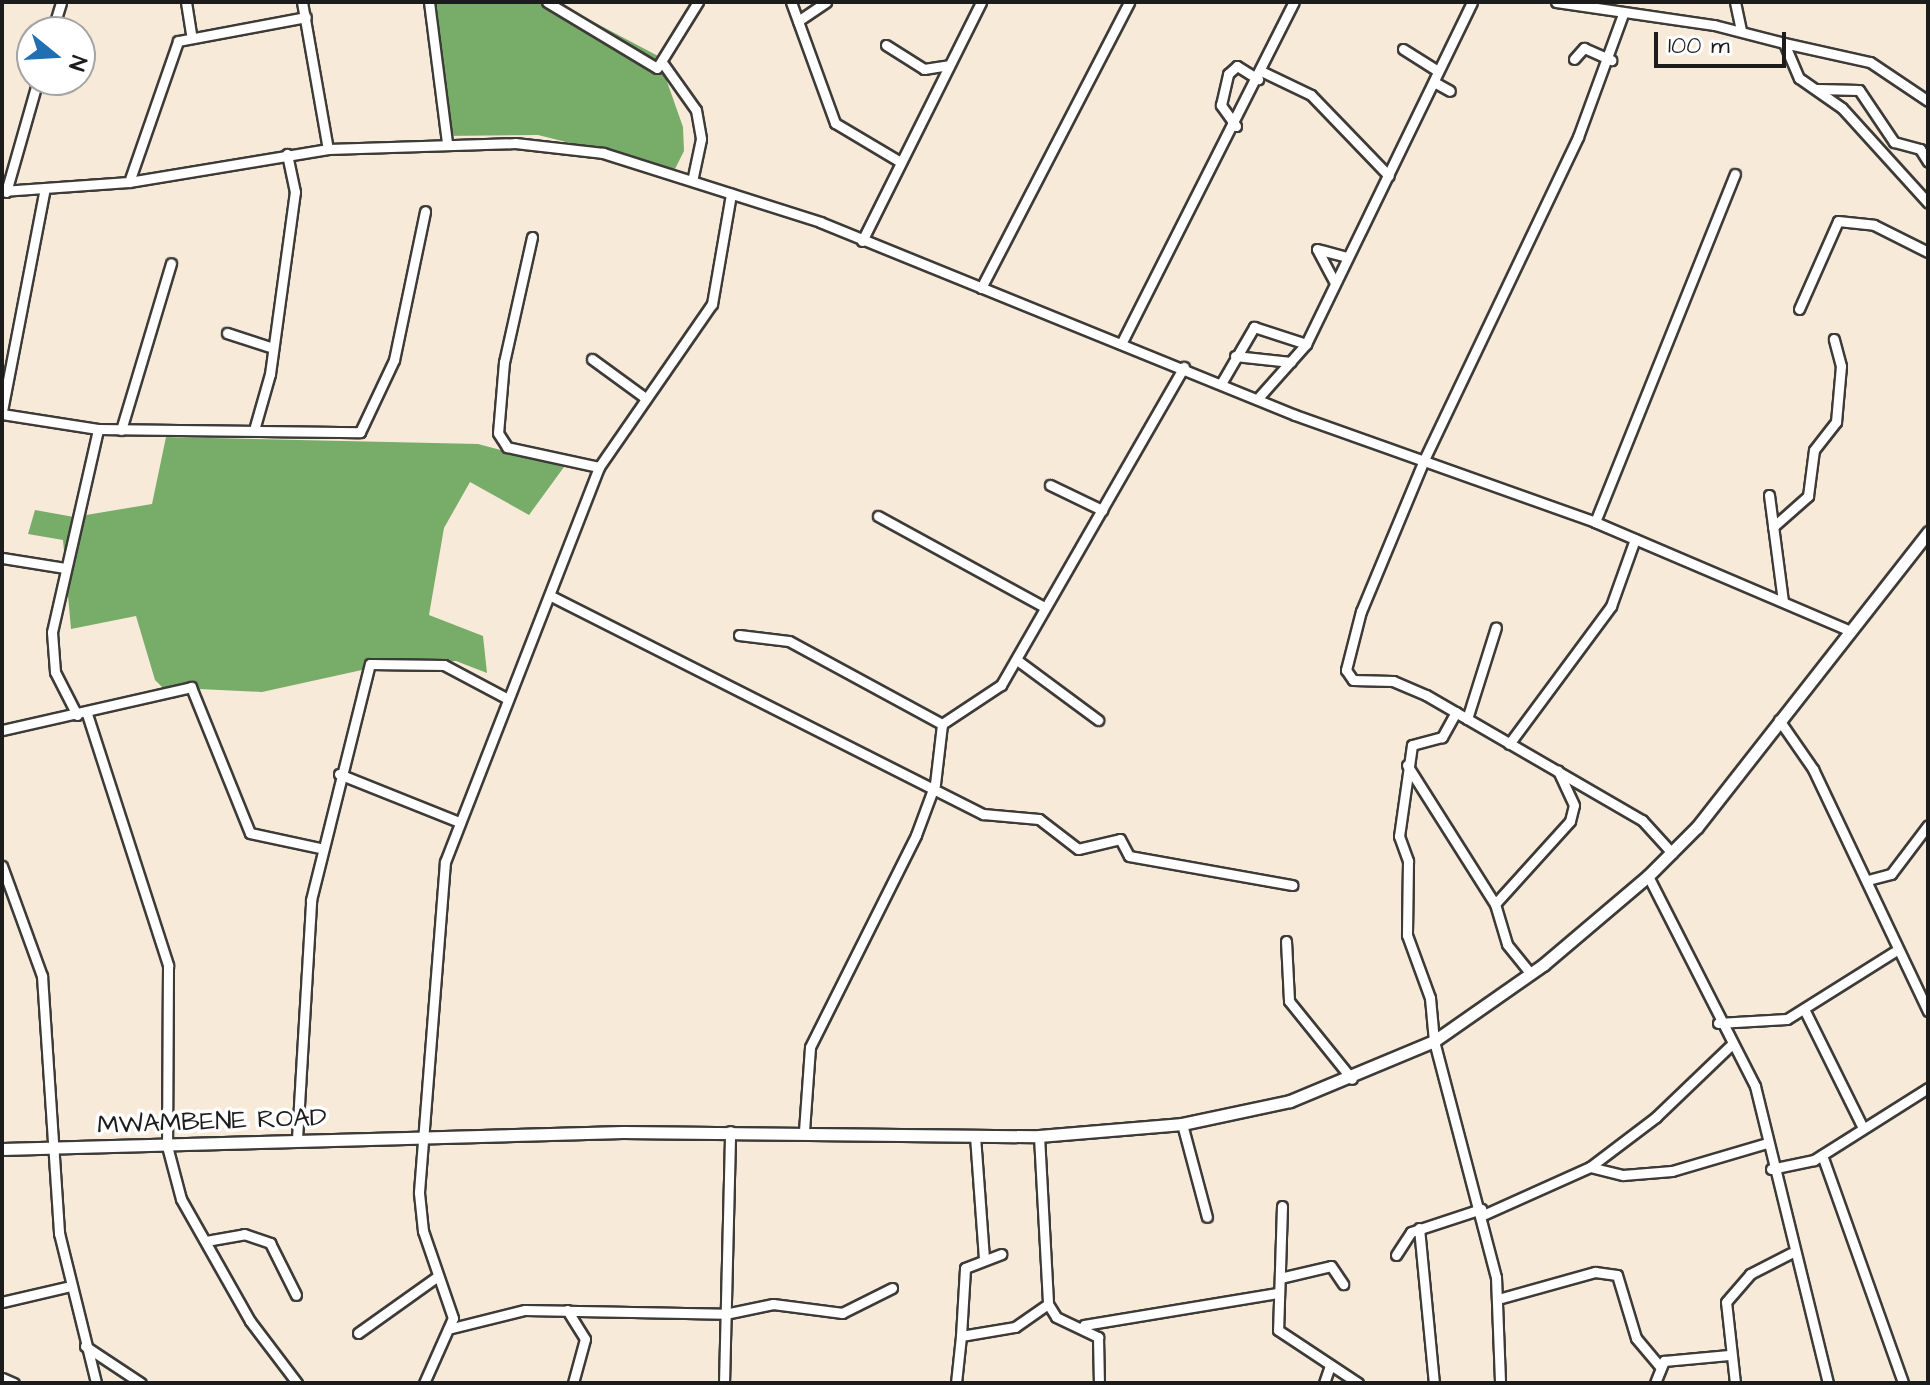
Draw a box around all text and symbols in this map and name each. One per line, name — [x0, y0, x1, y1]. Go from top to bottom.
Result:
north arrow — [16, 16, 96, 96]
scale bar — [1658, 16, 1790, 66]
text: 100 m — [1668, 29, 1730, 63]
text: N — [61, 52, 94, 74]
street label: MWAMBENE ROAD — [97, 1102, 327, 1142]

